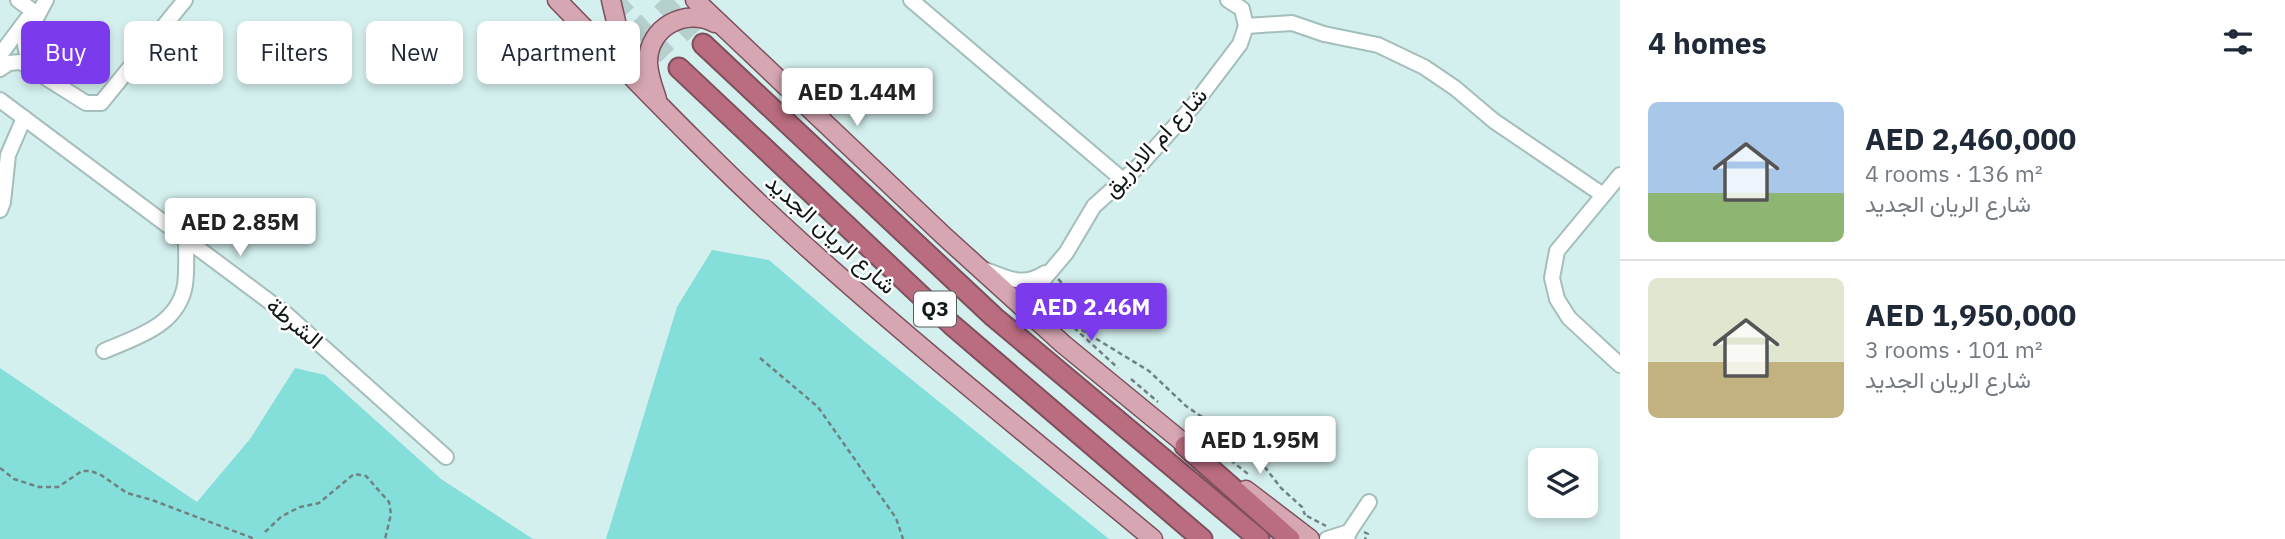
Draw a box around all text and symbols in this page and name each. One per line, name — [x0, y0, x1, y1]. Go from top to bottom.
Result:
chip: Buy — [21, 21, 110, 84]
chip: Rent — [124, 21, 223, 84]
chip: Filters — [237, 21, 352, 84]
chip: New — [366, 21, 463, 84]
chip: Apartment — [477, 21, 640, 84]
text: 4 homes — [1648, 23, 1767, 62]
icon: filters — [2219, 23, 2257, 61]
pin: AED 1.44M — [777, 68, 937, 128]
text: AED 1.44M — [798, 76, 916, 106]
street label: شارع ام الاباريق — [1096, 80, 1214, 204]
text: AED 2,460,000 — [1865, 119, 2076, 158]
icon: home — [1704, 130, 1788, 214]
text: 4 rooms · 136 m² — [1865, 158, 2043, 188]
street label: شارع الريان الجديد — [759, 167, 903, 301]
text: شارع الريان الجديد — [1865, 188, 2031, 218]
pin: AED 2.85M — [160, 198, 320, 258]
text: AED 2.85M — [181, 206, 299, 236]
pin: AED 2.46M — [1011, 284, 1171, 343]
street label: الشرطة — [260, 290, 330, 356]
text: AED 2.46M — [1032, 291, 1150, 321]
road number: Q3 — [914, 292, 956, 326]
text: AED 1,950,000 — [1865, 295, 2076, 334]
icon: home — [1704, 306, 1788, 390]
text: 3 rooms · 101 m² — [1865, 334, 2043, 364]
text: شارع الريان الجديد — [1865, 364, 2031, 394]
pin: AED 1.95M — [1180, 416, 1340, 476]
text: AED 1.95M — [1201, 424, 1319, 454]
map controls — [1528, 448, 1598, 518]
button: layers — [1528, 448, 1598, 518]

